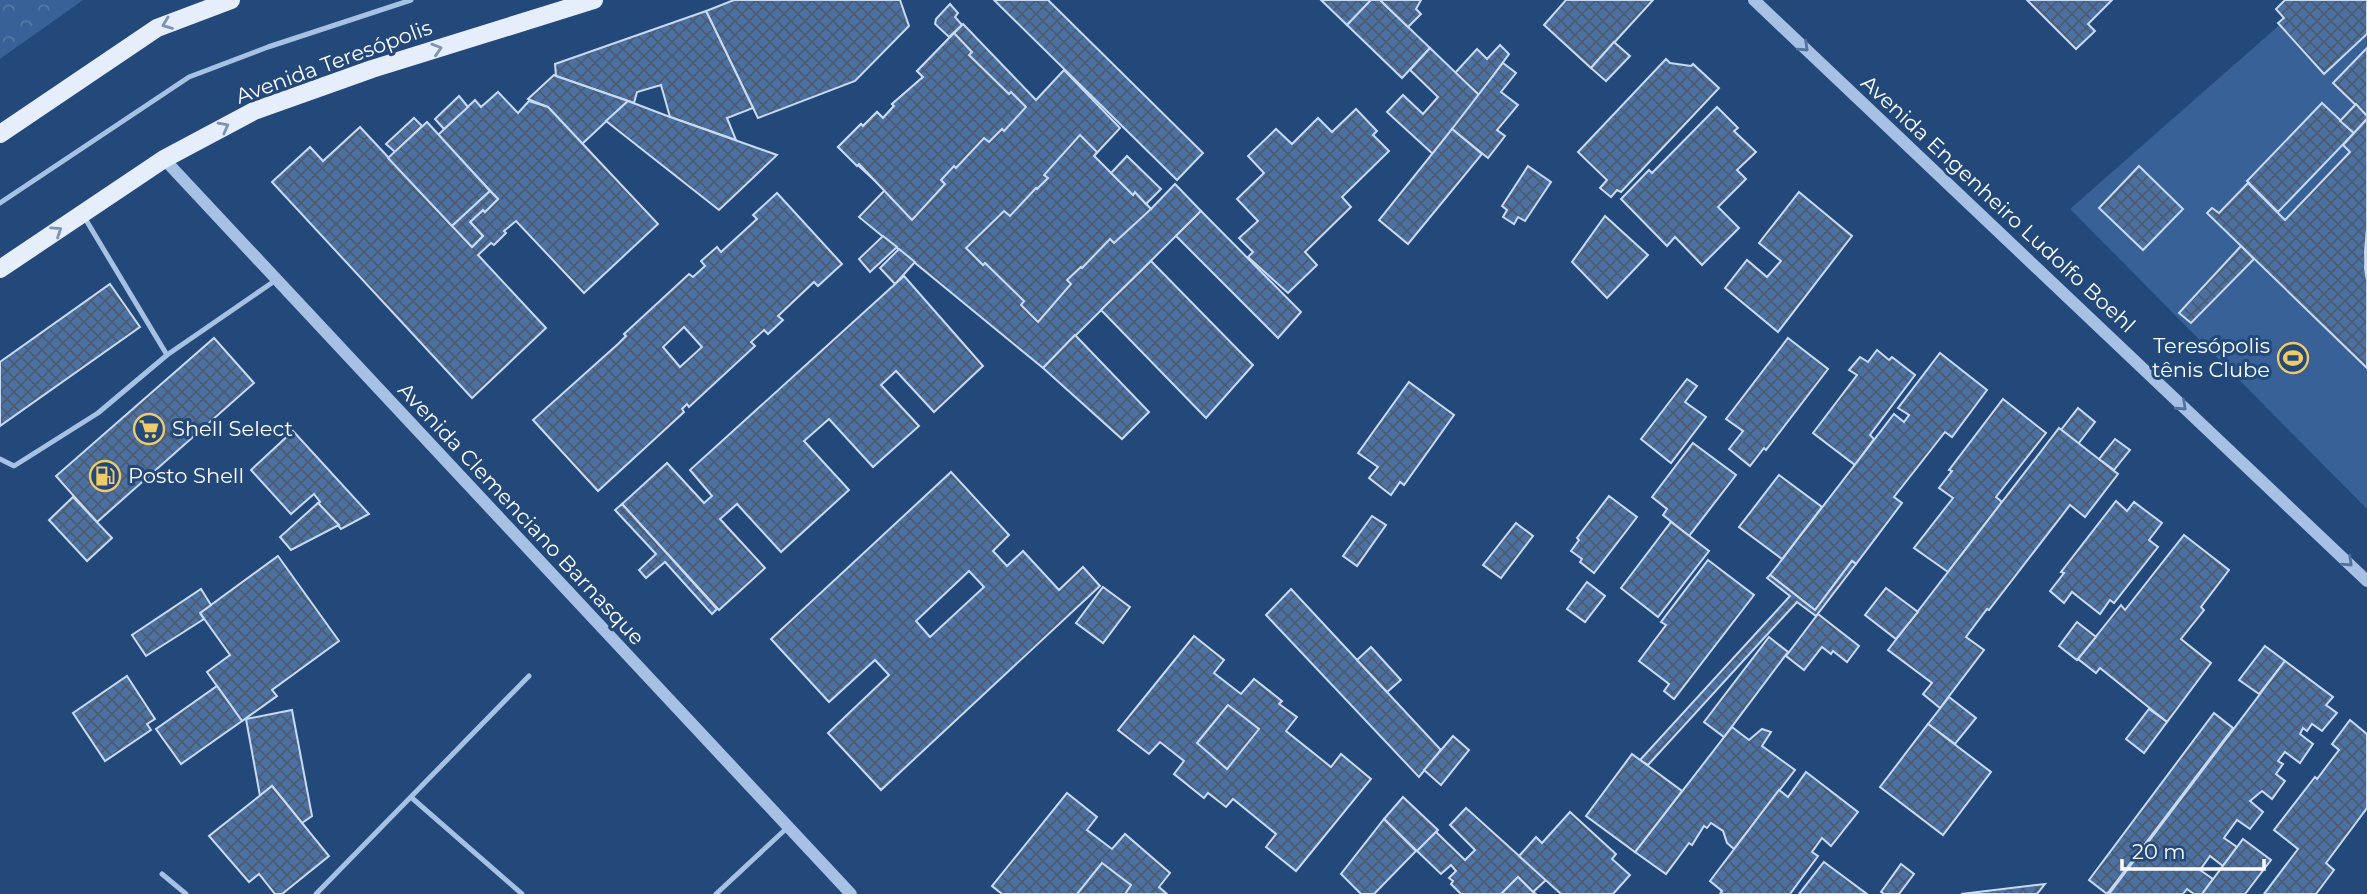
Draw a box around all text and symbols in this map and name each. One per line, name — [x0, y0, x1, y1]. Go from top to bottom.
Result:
street label: Avenida Teresópolis — [232, 14, 435, 109]
one-way arrow — [162, 16, 174, 30]
one-way arrow — [1796, 39, 1809, 51]
one-way arrow — [431, 42, 443, 57]
street label: Avenida Engenheiro Ludolfo Boehl — [1856, 70, 2141, 337]
one-way arrow — [217, 122, 229, 135]
one-way arrow — [49, 227, 62, 239]
place label: Teresópolis tênis Clube — [2152, 333, 2270, 382]
sports icon: Teresópolis tênis Clube — [2276, 341, 2310, 375]
street label: Avenida Clemenciano Barnasque — [393, 377, 650, 650]
one-way arrow — [2174, 397, 2187, 410]
supermarket icon: Shell Select — [132, 412, 166, 446]
place label: Shell Select — [172, 416, 293, 441]
fuel station icon: Posto Shell — [88, 459, 122, 493]
place label: Posto Shell — [128, 463, 244, 488]
one-way arrow — [2339, 554, 2352, 567]
scale bar — [2122, 828, 2264, 872]
text: 20 m — [2132, 839, 2186, 864]

